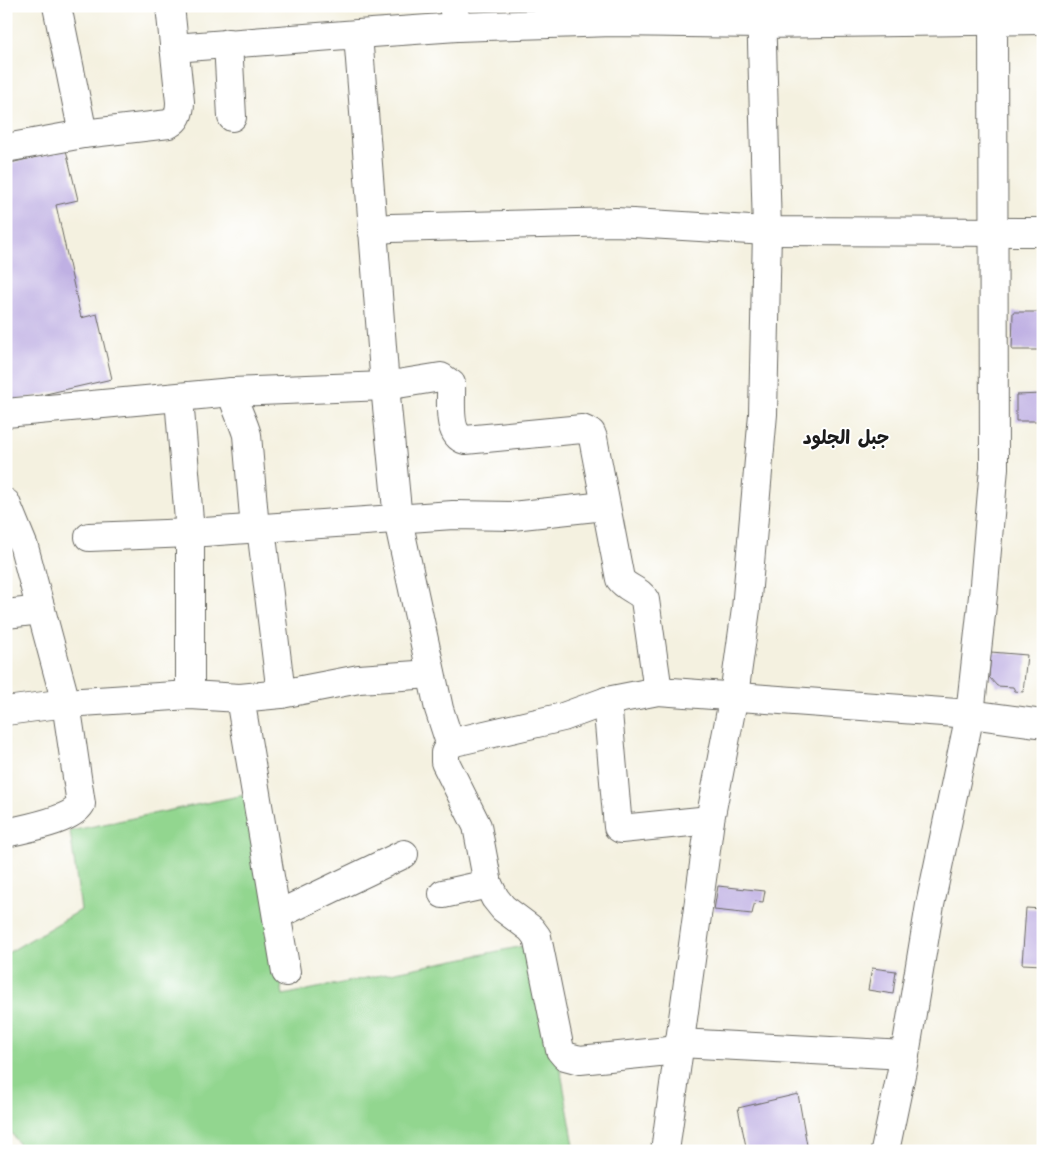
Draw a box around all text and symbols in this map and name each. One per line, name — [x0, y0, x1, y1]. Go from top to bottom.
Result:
district label: جبل الجلود — [803, 425, 889, 452]

